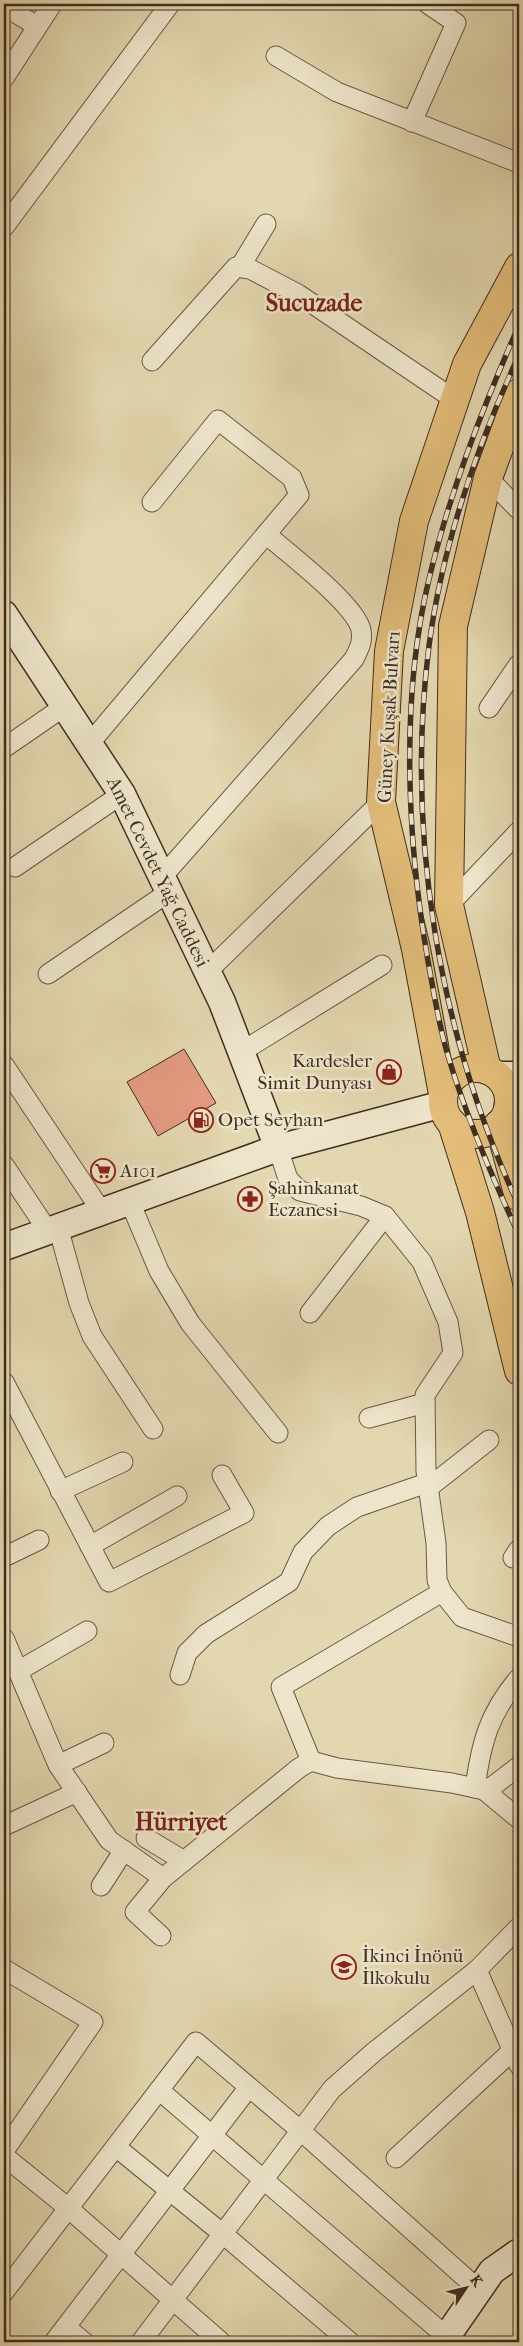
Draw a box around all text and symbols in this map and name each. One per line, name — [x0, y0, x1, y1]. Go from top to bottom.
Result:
district label: Sucuzade — [266, 289, 362, 317]
street label: Güney Kuşak Bulvarı — [374, 630, 405, 804]
street label: Amet Cevdet Yağ Caddesi — [102, 772, 214, 971]
place label: Kardesler Simit Dunyası — [258, 1050, 373, 1094]
shop icon: Kardesler Simit Dunyası — [376, 1059, 402, 1085]
fuel station icon: Opet Seyhan — [188, 1107, 214, 1133]
place label: Opet Seyhan — [218, 1109, 323, 1131]
supermarket icon: A101 — [90, 1158, 116, 1184]
place label: A101 — [119, 1160, 156, 1182]
place label: Şahinkanat Eczanesi — [268, 1177, 359, 1221]
pharmacy icon: Şahinkanat Eczanesi — [237, 1186, 263, 1212]
district label: Hürriyet — [135, 1808, 227, 1836]
place label: İkinci İnönü İlkokulu — [362, 1945, 463, 1989]
school or university icon: İkinci İnönü İlkokulu — [331, 1954, 357, 1980]
north arrow — [440, 2264, 490, 2314]
text: K — [466, 2272, 487, 2291]

